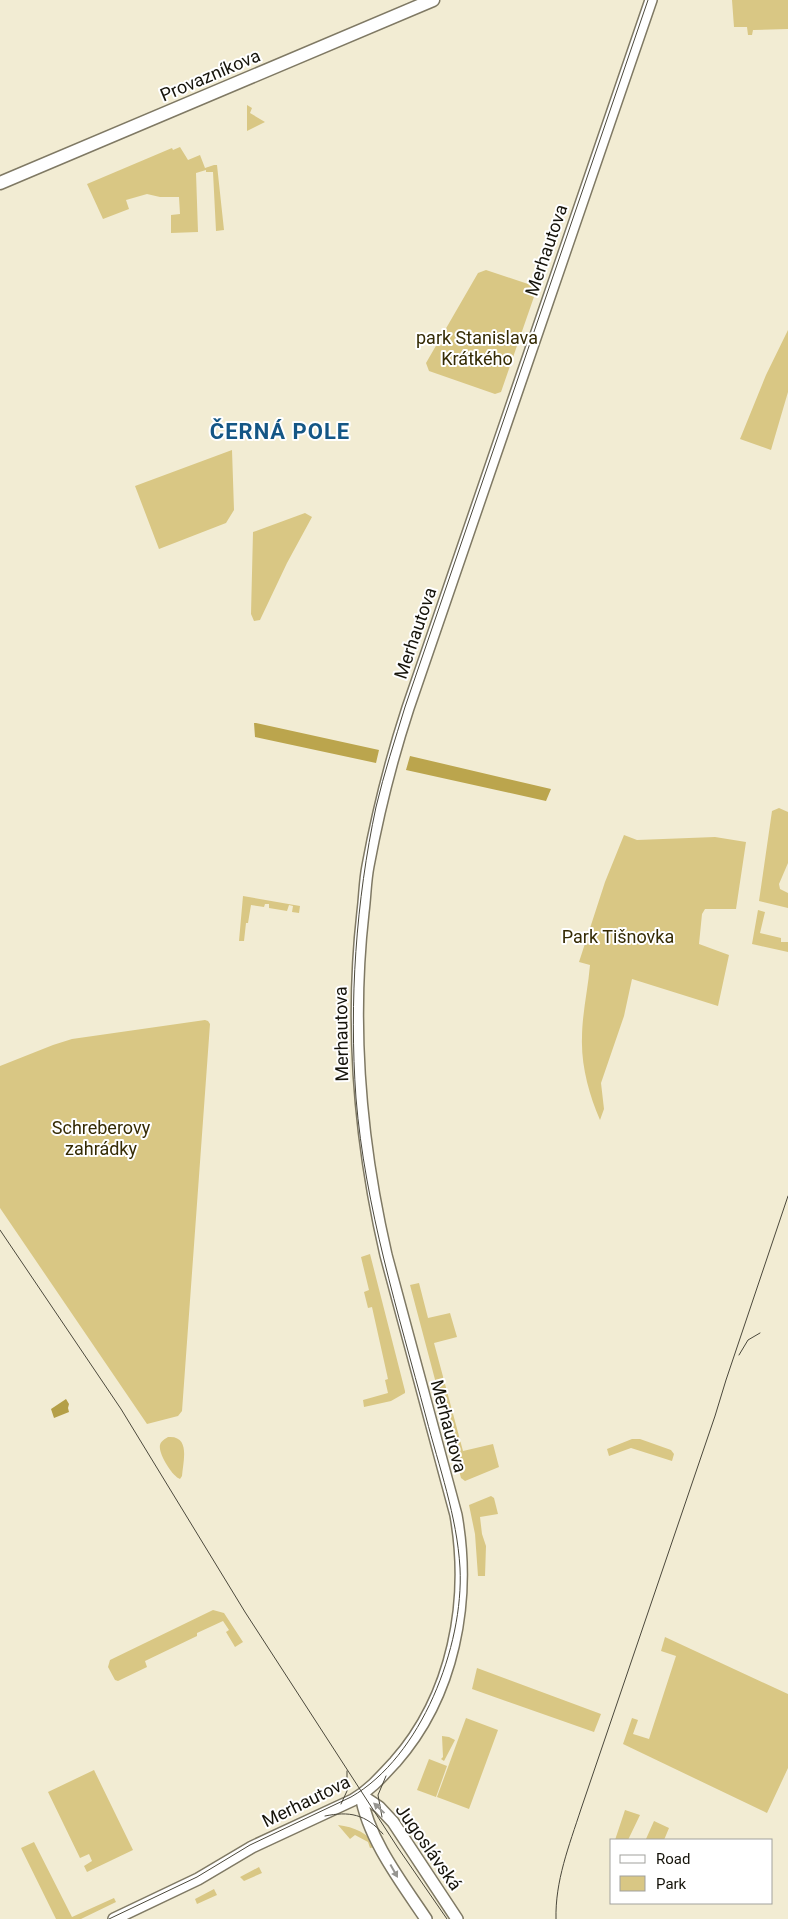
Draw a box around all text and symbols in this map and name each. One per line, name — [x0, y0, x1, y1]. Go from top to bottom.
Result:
street label: Provazníkova — [157, 44, 263, 106]
street label: Merhautova — [521, 202, 571, 298]
park label: park Stanislava Krátkého — [416, 327, 538, 369]
district label: ČERNÁ POLE — [210, 418, 350, 444]
street label: Merhautova — [390, 585, 440, 681]
park label: Park Tišnovka — [562, 926, 674, 947]
street label: Merhautova — [330, 986, 352, 1082]
park label: Schreberovy zahrádky — [52, 1117, 151, 1159]
street label: Merhautova — [427, 1377, 471, 1475]
street label: Merhautova — [259, 1771, 353, 1831]
street label: Jugoslávská — [392, 1800, 466, 1894]
one-way arrow — [373, 1802, 385, 1814]
legend — [610, 1839, 773, 1904]
text: Road — [656, 1850, 690, 1868]
one-way arrow — [390, 1865, 399, 1878]
text: Park — [656, 1875, 687, 1893]

